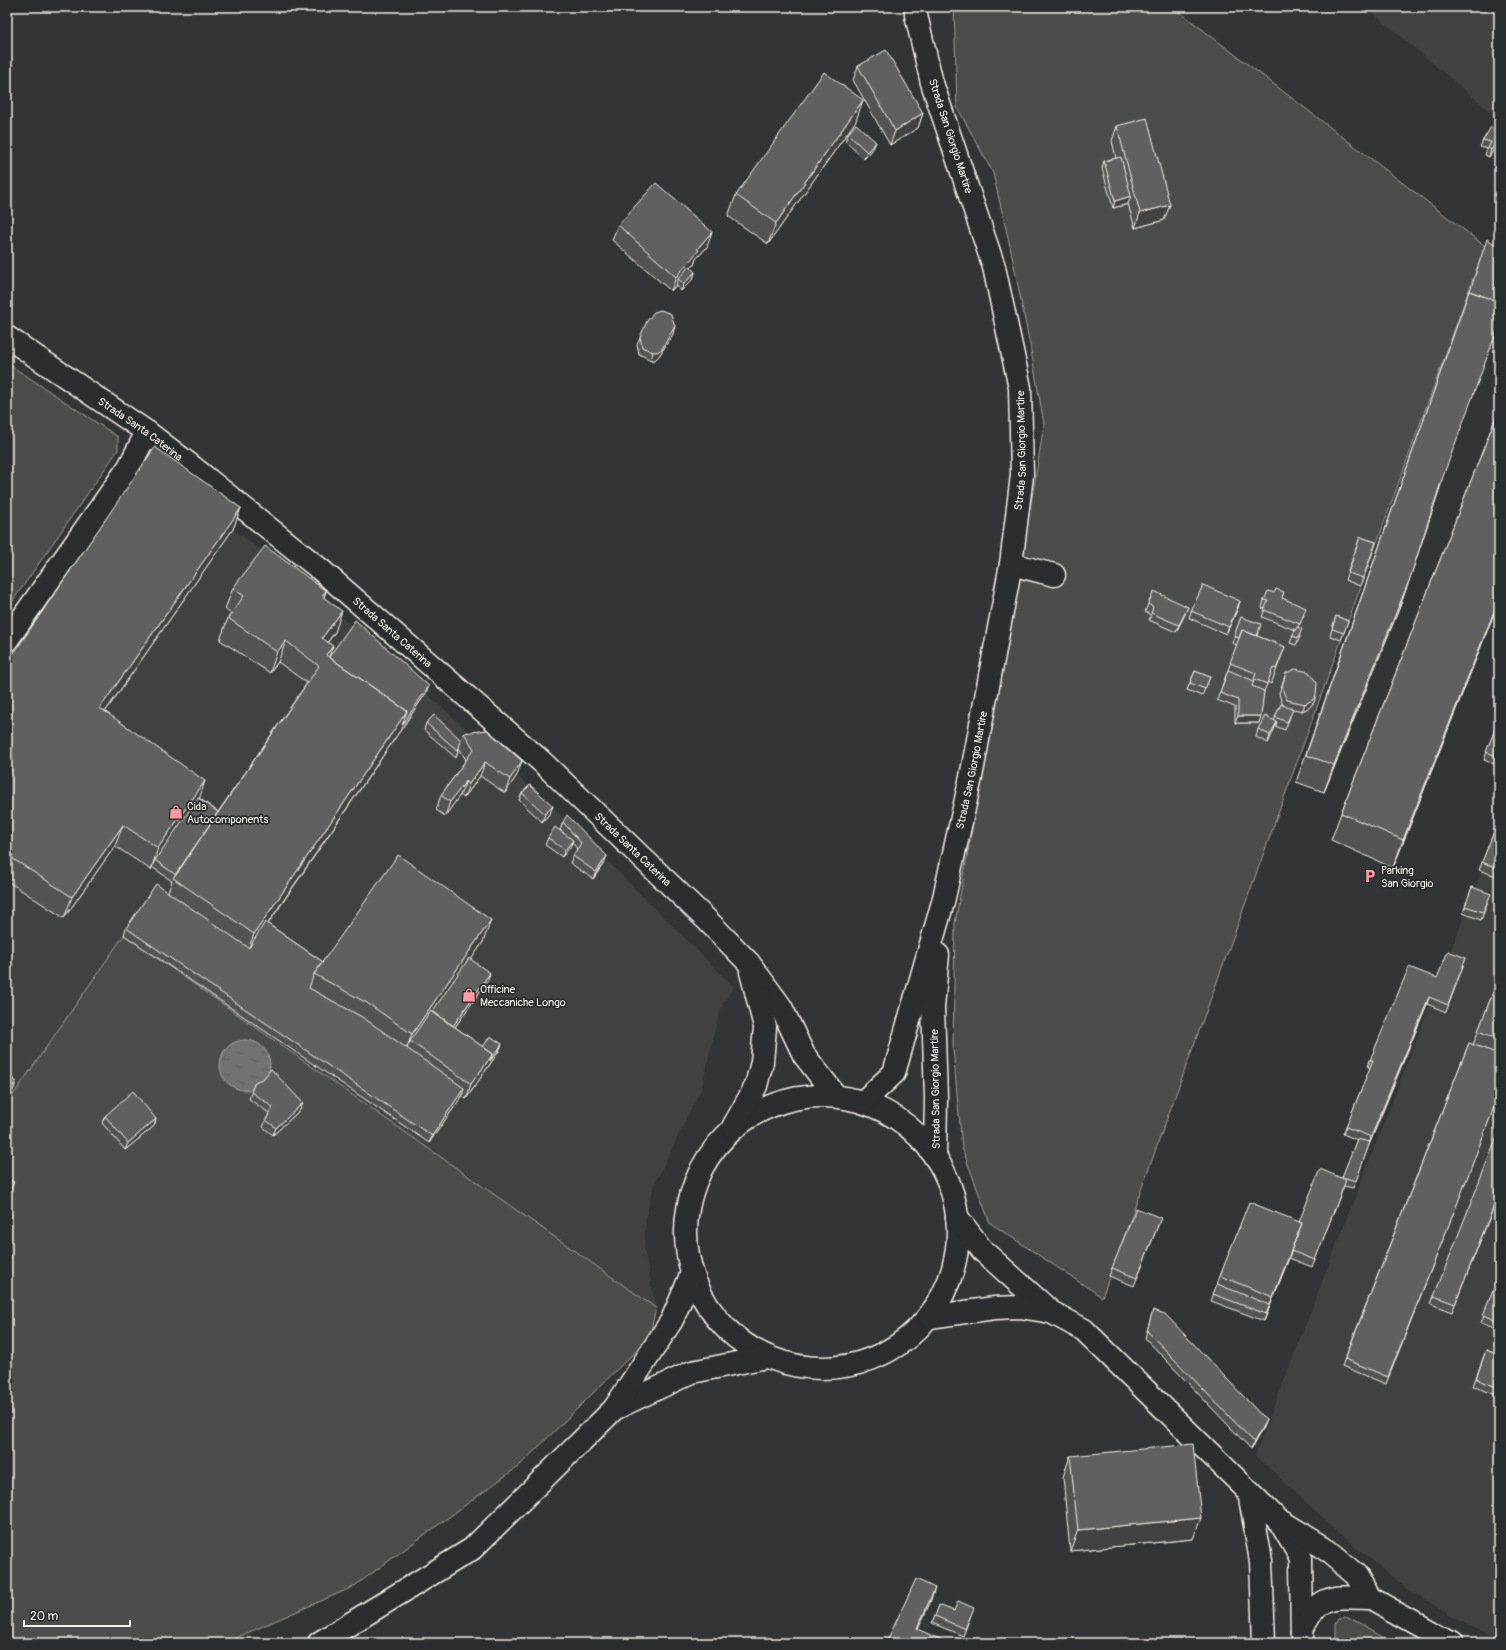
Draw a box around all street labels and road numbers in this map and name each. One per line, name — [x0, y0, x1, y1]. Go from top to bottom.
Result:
street label: Strada San Giorgio Martire — [926, 77, 975, 196]
street label: Strada San Giorgio Martire — [1012, 390, 1029, 511]
street label: Strada Santa Caterina — [95, 395, 185, 464]
street label: Strada Santa Caterina — [350, 595, 434, 670]
street label: Strada San Giorgio Martire — [954, 709, 990, 830]
street label: Strada Santa Caterina — [592, 810, 674, 889]
street label: Strada San Giorgio Martire — [928, 1028, 943, 1149]

